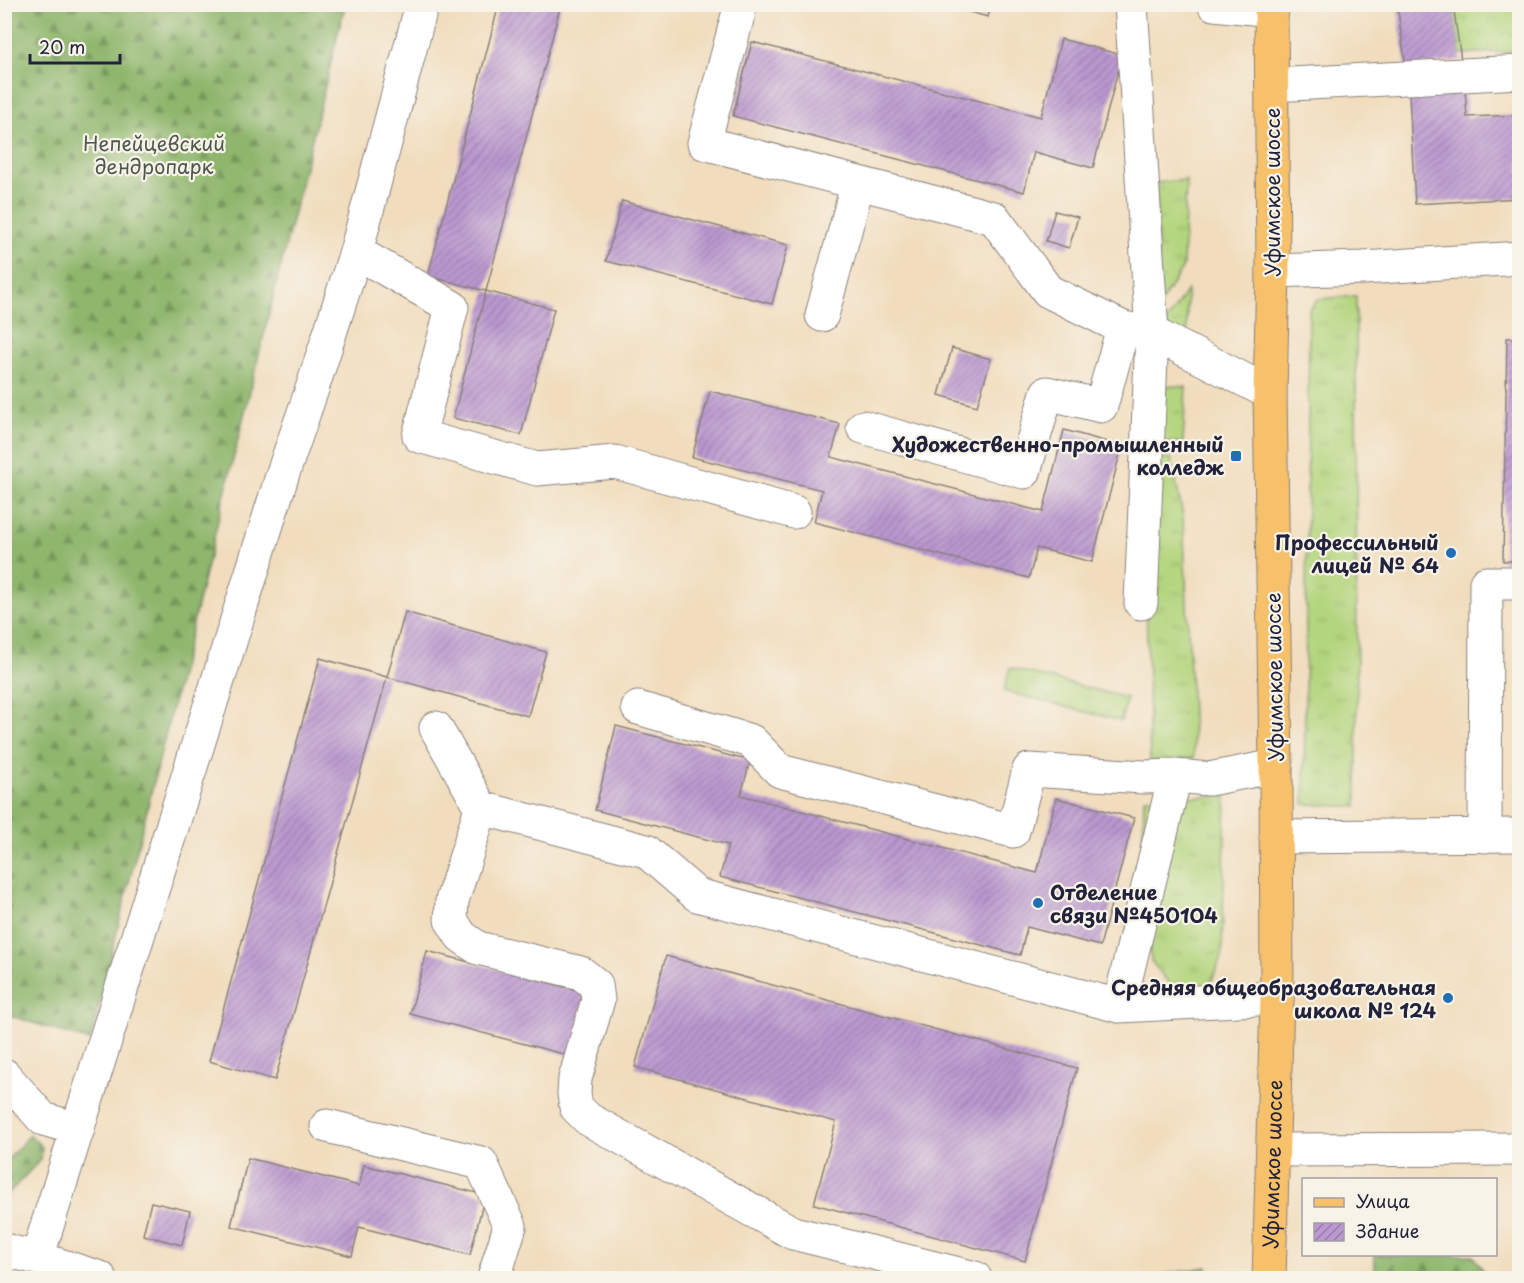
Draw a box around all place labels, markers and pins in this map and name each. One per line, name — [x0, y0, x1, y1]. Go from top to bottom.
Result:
place label: Художественно-промышленный колледж — [892, 429, 1225, 482]
marker: Художественно-промышленный колледж — [1229, 449, 1243, 463]
place label: Профессильный лицей № 64 — [1275, 527, 1439, 580]
marker: Профессильный лицей № 64 — [1444, 546, 1458, 560]
place label: Отделение связи №450104 — [1050, 877, 1218, 930]
marker: Отделение связи №450104 — [1031, 896, 1045, 910]
place label: Средняя общеобразовательная школа № 124 — [1111, 972, 1436, 1025]
marker: Средняя общеобразовательная школа № 124 — [1441, 991, 1455, 1005]

